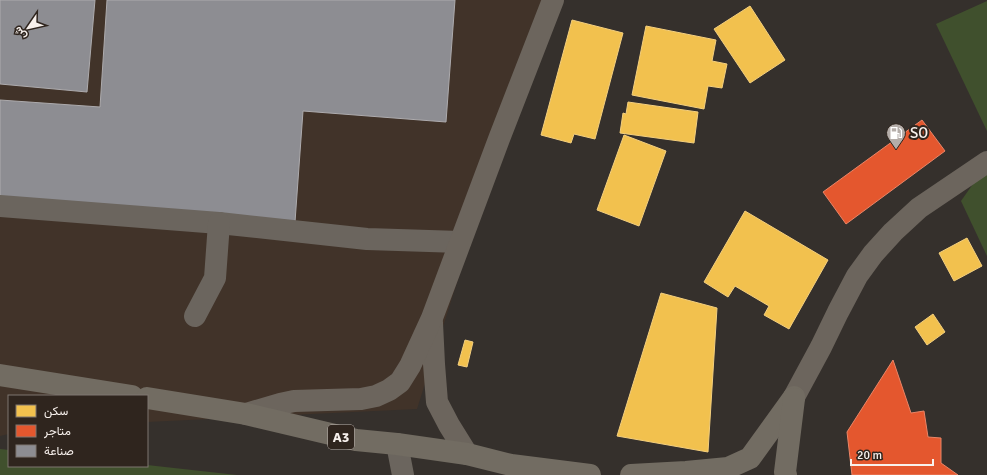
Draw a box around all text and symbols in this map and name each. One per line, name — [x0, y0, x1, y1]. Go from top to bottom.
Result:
north arrow — [8, 8, 48, 48]
text: ش — [11, 24, 29, 42]
fuel station icon: SO — [885, 122, 907, 150]
place label: SO — [910, 124, 928, 142]
legend — [8, 395, 148, 467]
text: سكن — [44, 404, 68, 419]
text: متاجر — [43, 424, 71, 439]
road number: A3 — [328, 425, 354, 449]
scale bar — [851, 441, 933, 467]
text: صناعة — [44, 444, 74, 459]
text: 20 m — [857, 448, 882, 463]

